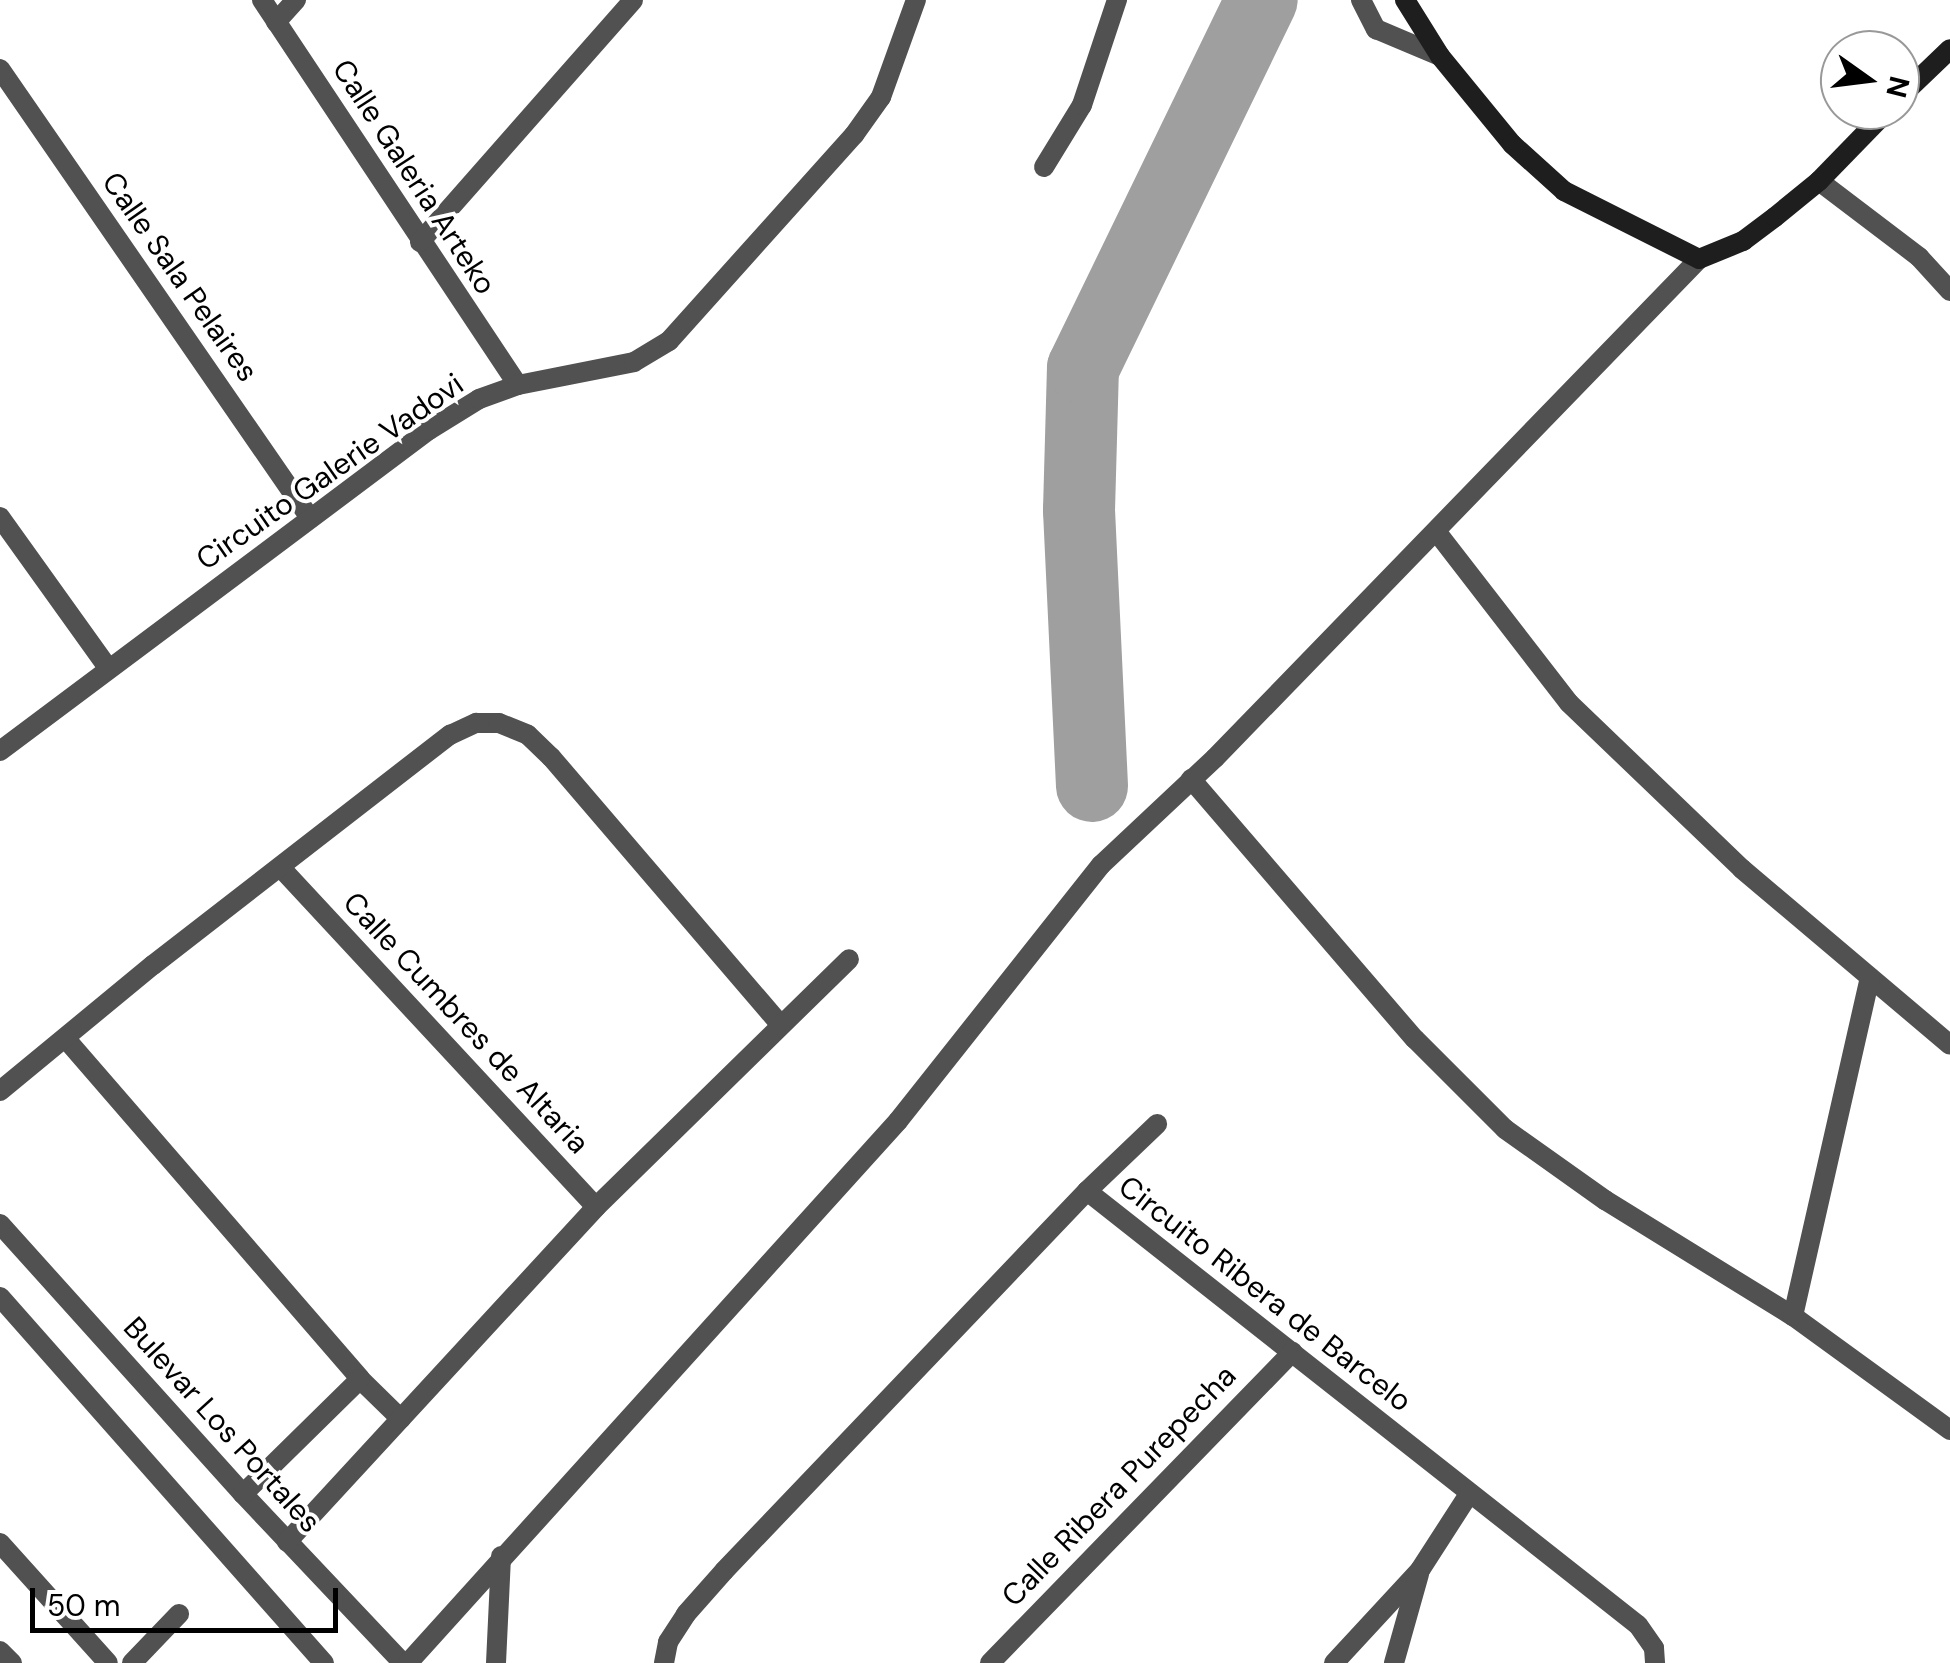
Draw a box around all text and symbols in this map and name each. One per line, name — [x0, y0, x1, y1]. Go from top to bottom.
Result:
north arrow — [1820, 30, 1920, 130]
street label: Calle Galeria Arteko — [325, 53, 503, 301]
text: N — [1877, 73, 1918, 101]
street label: Calle Sala Pelaires — [94, 165, 266, 389]
street label: Circuito Galerie Vadovi — [190, 366, 470, 578]
street label: Calle Cumbres de Altaria — [335, 885, 597, 1161]
street label: Circuito Ribera de Barcelo — [1111, 1169, 1419, 1419]
street label: Bulevar Los Portales — [116, 1310, 328, 1540]
street label: Calle Ribera Purepecha — [994, 1358, 1244, 1614]
scale bar — [35, 1568, 342, 1630]
text: 50 m — [47, 1586, 121, 1625]

